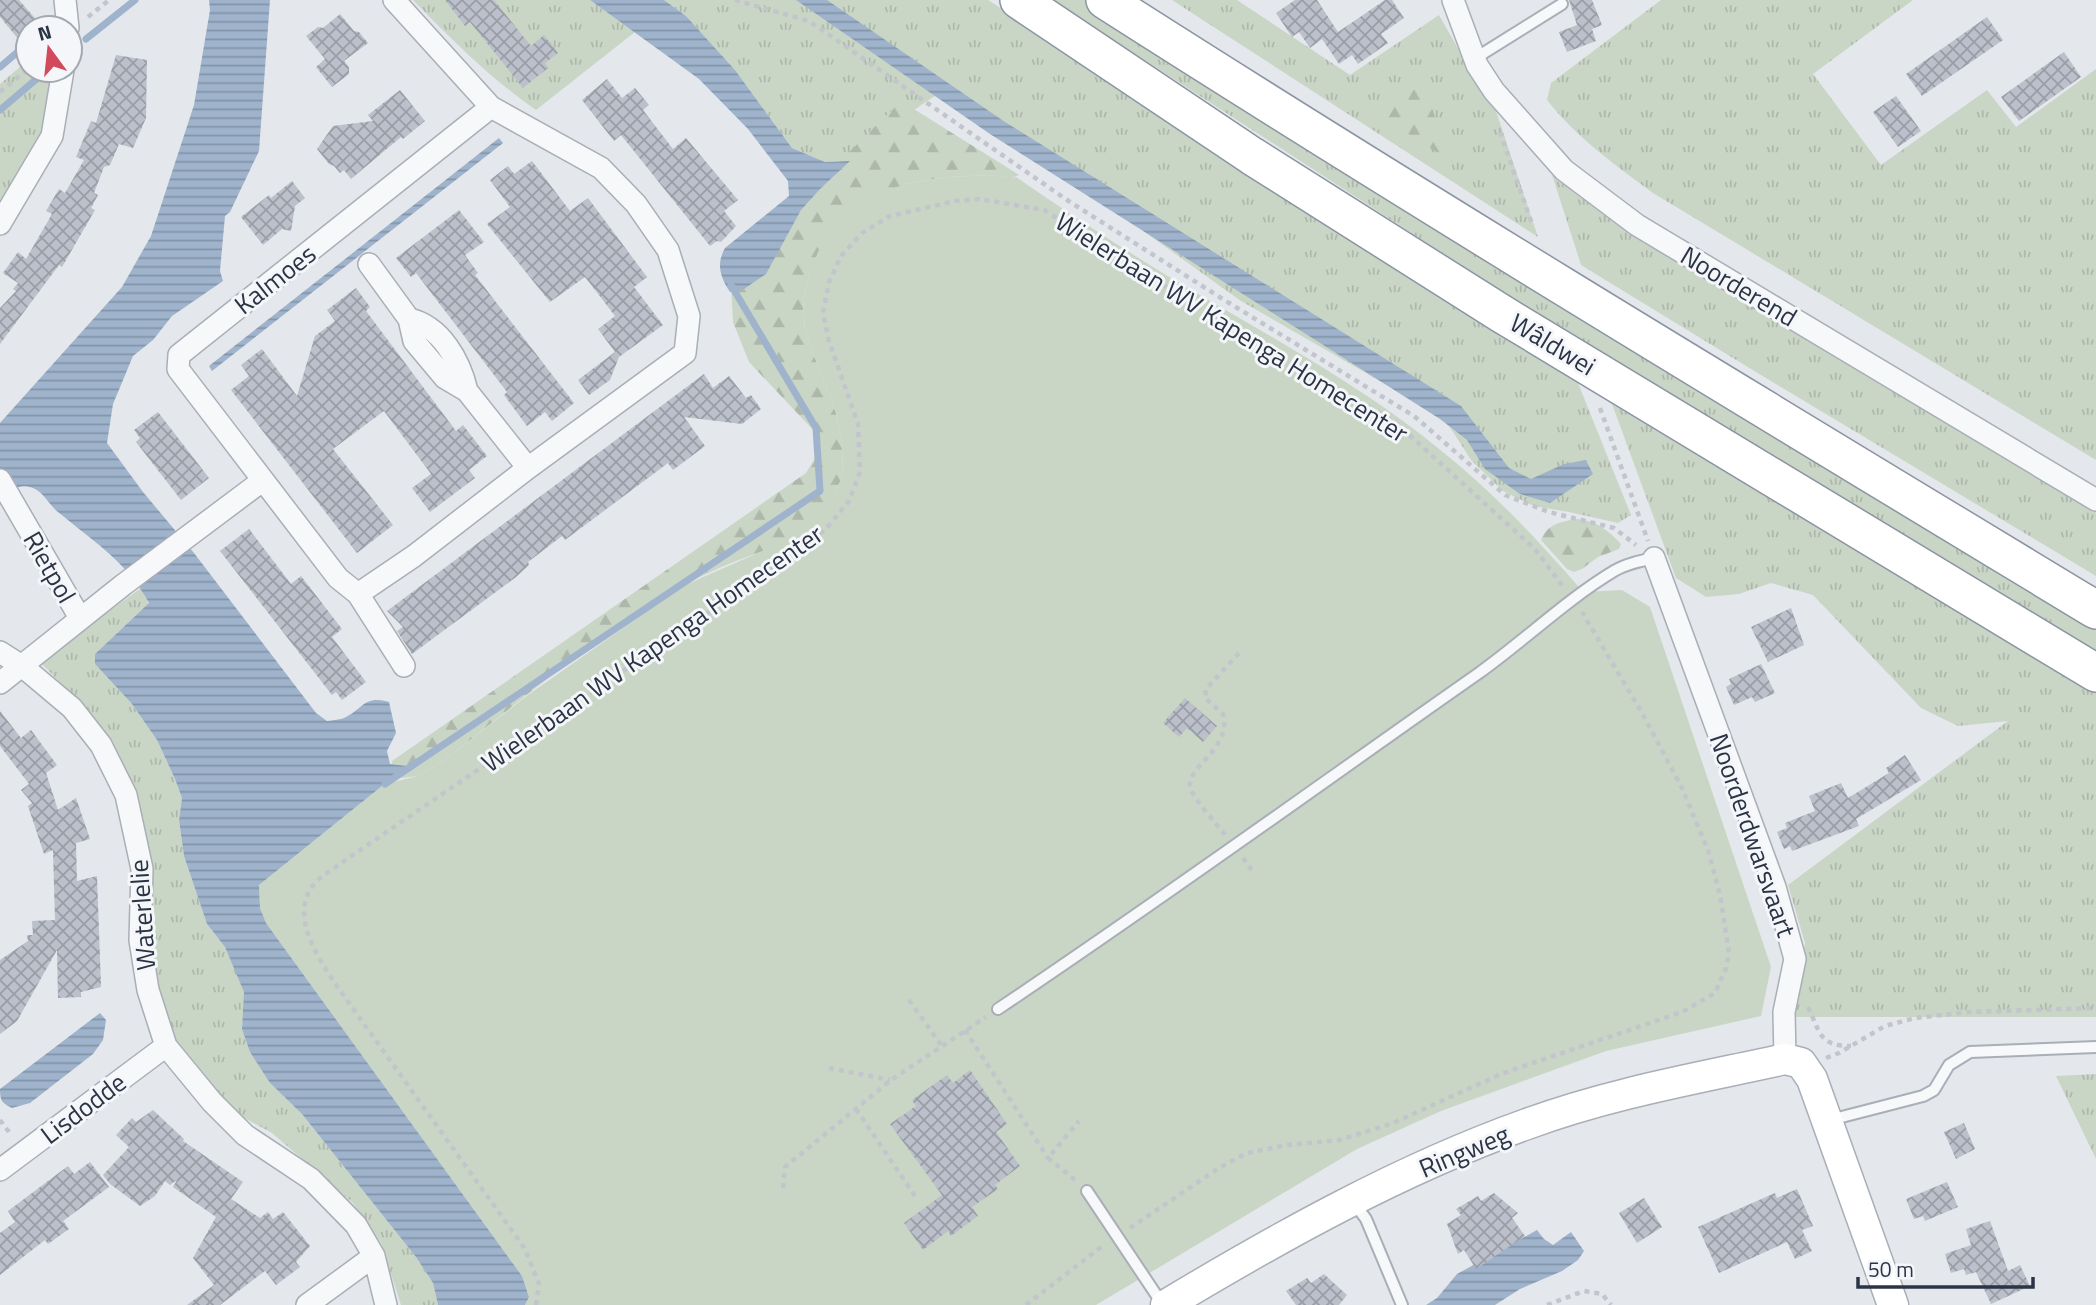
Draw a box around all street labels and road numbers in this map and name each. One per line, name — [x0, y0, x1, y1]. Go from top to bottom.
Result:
street label: Wielerbaan WV Kapenga Homecenter — [1048, 202, 1416, 452]
street label: Kalmoes — [226, 235, 324, 323]
street label: Noorderend — [1673, 236, 1805, 336]
street label: Wâldwei — [1503, 303, 1603, 385]
street label: Wielerbaan WV Kapenga Homecenter — [473, 515, 831, 781]
street label: Rietpol — [14, 524, 86, 610]
street label: Noorderdwarsvaart — [1700, 728, 1806, 942]
street label: Waterlelie — [119, 858, 165, 972]
street label: Lisdodde — [32, 1063, 134, 1153]
street label: Ringweg — [1413, 1114, 1515, 1188]

